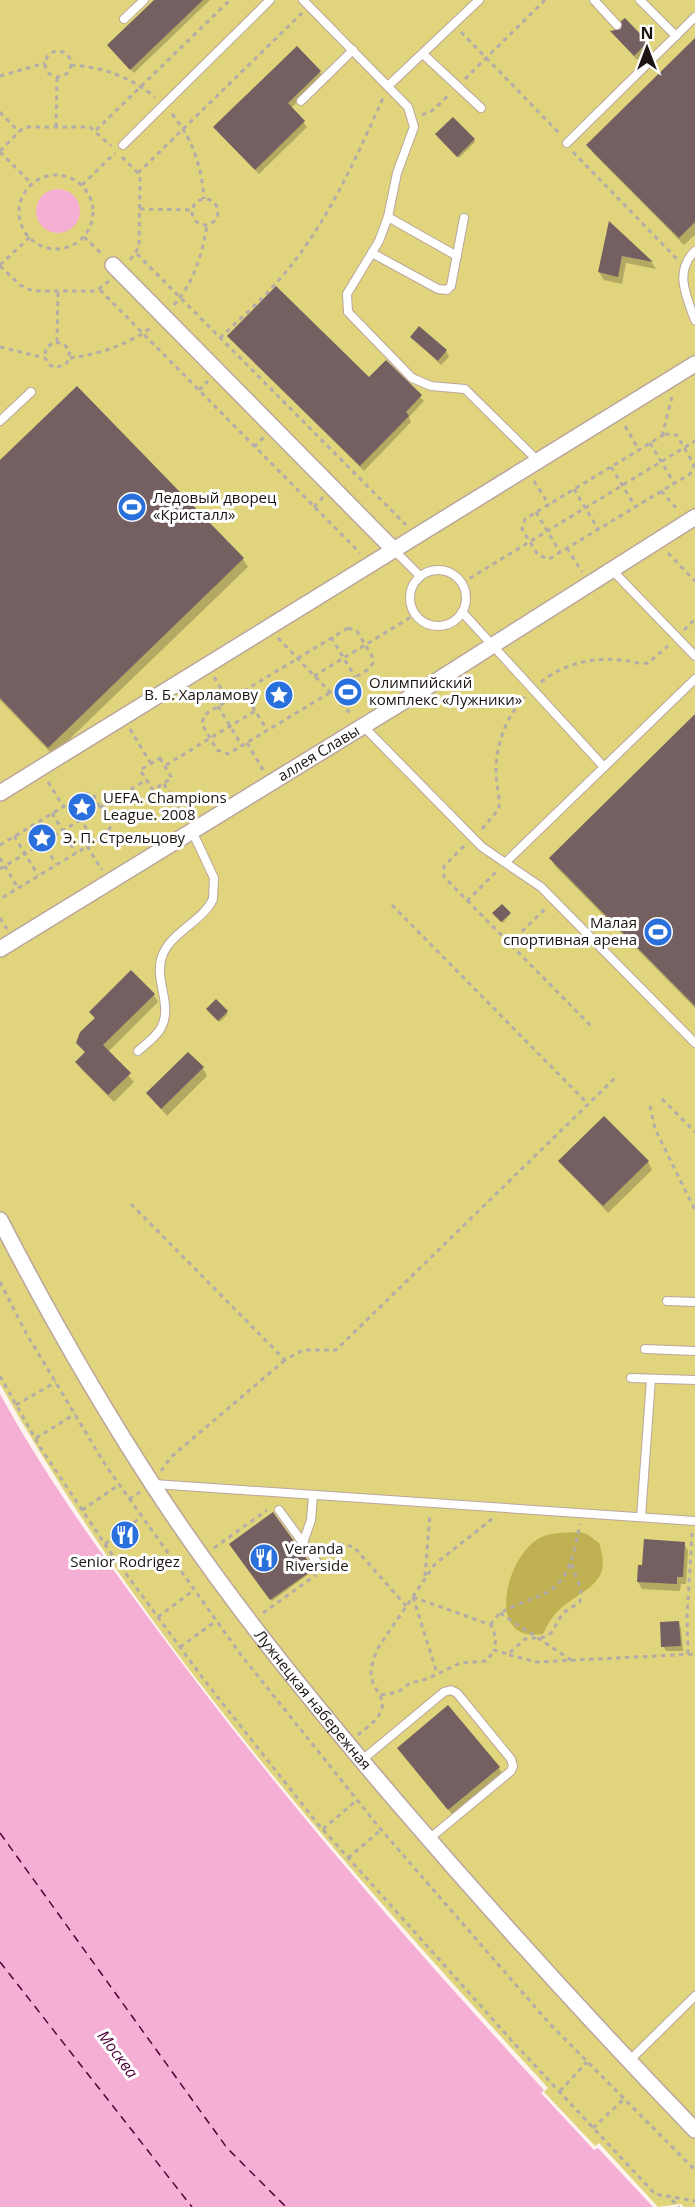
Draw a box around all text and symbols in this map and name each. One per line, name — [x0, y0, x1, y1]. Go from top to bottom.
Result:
north arrow — [617, 18, 677, 78]
text: N — [640, 22, 654, 44]
place label: Ледовый дворец «Кристалл» — [153, 487, 277, 524]
sports icon: Ледовый дворец «Кристалл» — [116, 491, 148, 523]
place label: Олимпийский комплекс «Лужники» — [369, 672, 522, 709]
sports icon: Олимпийский комплекс «Лужники» — [332, 676, 364, 708]
place icon: В. Б. Харламову — [263, 679, 295, 711]
place label: В. Б. Харламову — [144, 684, 258, 704]
street label: аллея Славы — [273, 720, 363, 785]
place label: UEFA. Champions League. 2008 — [103, 787, 227, 824]
place icon: UEFA. Champions League. 2008 — [66, 791, 98, 823]
place icon: Э. П. Стрельцову — [26, 822, 58, 854]
place label: Э. П. Стрельцову — [63, 827, 186, 847]
place label: Малая спортивная арена — [503, 912, 637, 949]
sports icon: Малая спортивная арена — [642, 916, 674, 948]
restaurant icon: Senior Rodrigez — [109, 1519, 141, 1551]
place label: Veranda Riverside — [285, 1538, 349, 1575]
restaurant icon: Veranda Riverside — [248, 1542, 280, 1574]
place label: Senior Rodrigez — [70, 1551, 180, 1571]
street label: Лужнецкая набережная — [251, 1625, 376, 1774]
water label: Москва — [93, 2025, 143, 2083]

